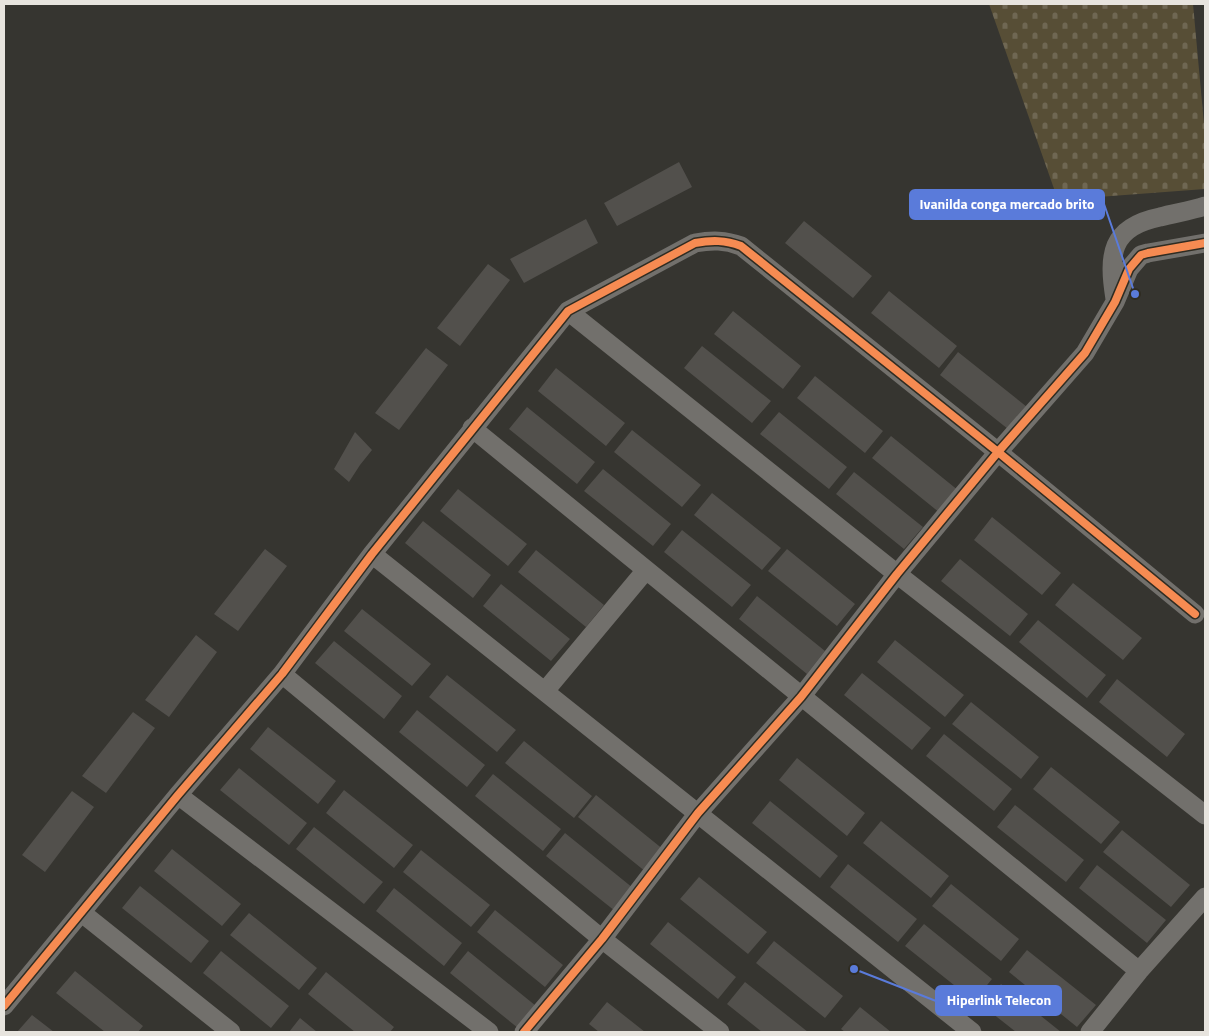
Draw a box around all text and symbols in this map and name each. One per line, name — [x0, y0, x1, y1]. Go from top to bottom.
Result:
callout: Ivanilda conga mercado brito — [910, 190, 1104, 219]
text: Ivanilda conga mercado brito — [920, 193, 1094, 214]
callout: Hiperlink Telecon — [936, 986, 1061, 1015]
text: Hiperlink Telecon — [947, 989, 1051, 1010]

